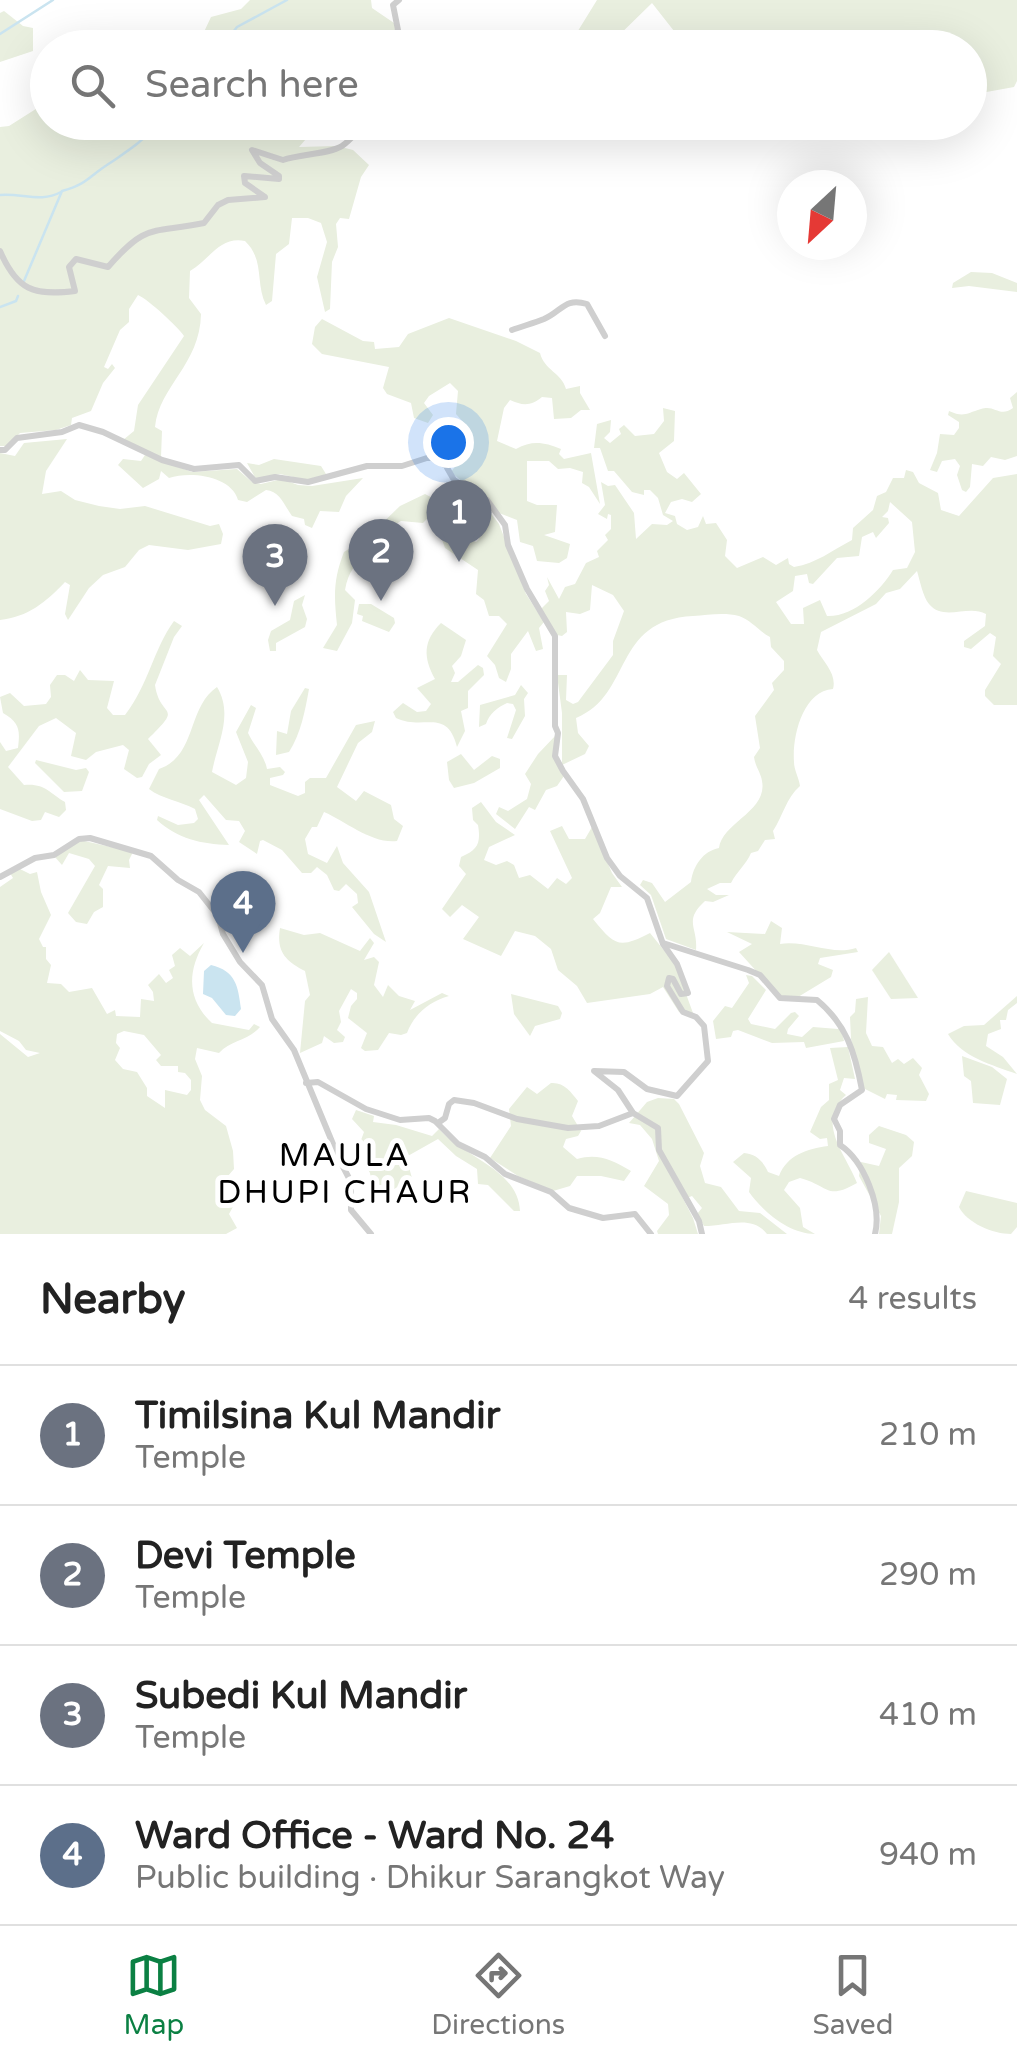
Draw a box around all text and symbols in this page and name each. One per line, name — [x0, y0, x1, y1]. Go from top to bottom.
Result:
search box — [30, 30, 987, 140]
icon: search — [65, 58, 120, 113]
text: Search here — [145, 62, 359, 108]
north arrow — [777, 170, 867, 260]
your location — [423, 417, 474, 468]
pin: 1 — [426, 480, 492, 562]
pin: 2 — [348, 518, 414, 601]
pin: 3 — [242, 524, 308, 606]
pin: 4 — [210, 870, 276, 953]
district label: MAULA DHUPI CHAUR — [217, 1137, 473, 1212]
text: Nearby — [40, 1274, 185, 1325]
text: 4 results — [848, 1280, 977, 1318]
text: Timilsina Kul Mandir — [135, 1393, 500, 1439]
text: 1 — [62, 1416, 83, 1454]
text: 210 m — [879, 1416, 977, 1454]
text: Temple — [135, 1439, 246, 1477]
text: Devi Temple — [135, 1533, 356, 1579]
text: 2 — [62, 1556, 83, 1594]
text: 290 m — [879, 1556, 977, 1594]
text: Temple — [135, 1579, 246, 1617]
text: Subedi Kul Mandir — [135, 1673, 467, 1719]
text: 3 — [62, 1696, 83, 1734]
text: 410 m — [879, 1696, 977, 1734]
text: Temple — [135, 1719, 246, 1757]
text: Ward Office - Ward No. 24 — [135, 1813, 614, 1859]
text: 4 — [62, 1836, 83, 1874]
text: 940 m — [879, 1836, 977, 1874]
text: Public building · Dhikur Sarangkot Way — [135, 1859, 725, 1897]
tab: Map — [124, 1948, 184, 2042]
tab: Directions — [431, 1948, 565, 2042]
tab: Saved — [812, 1948, 893, 2042]

